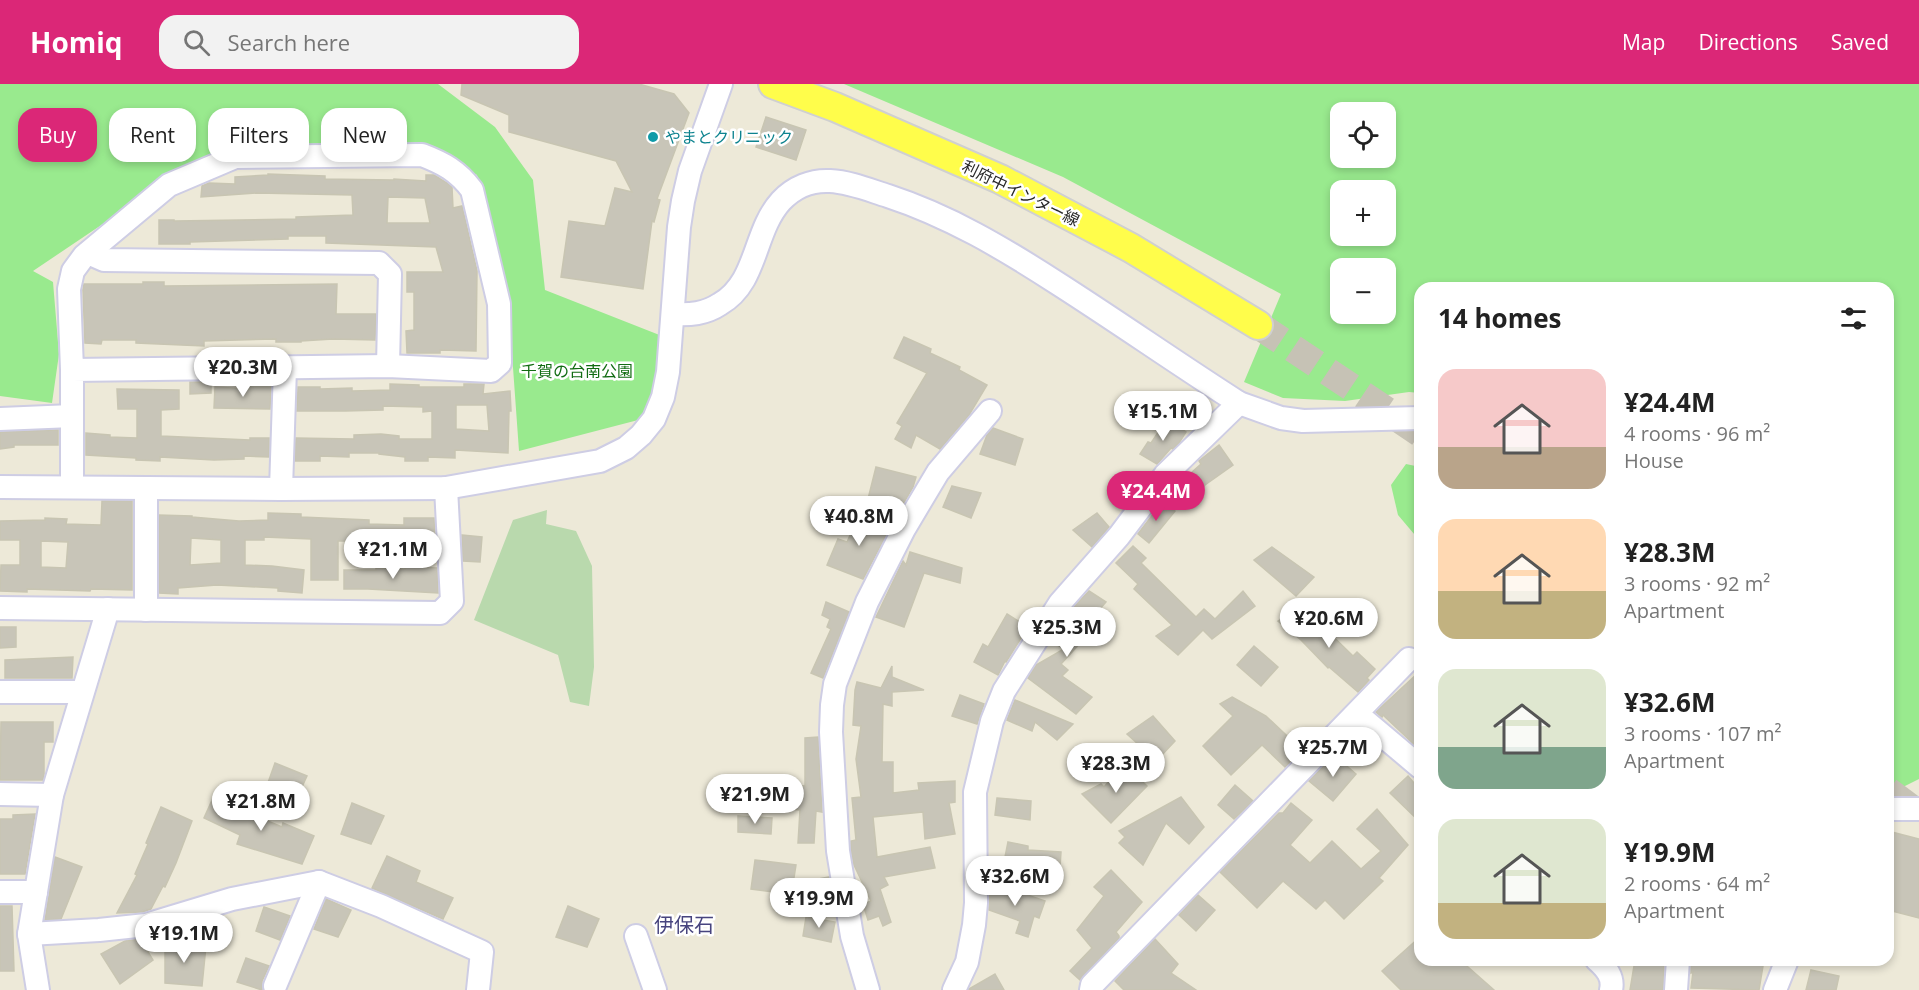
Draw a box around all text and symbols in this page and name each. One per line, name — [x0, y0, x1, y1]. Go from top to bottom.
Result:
search box — [159, 15, 579, 69]
text: Homiq — [30, 23, 123, 61]
icon: search — [180, 26, 213, 59]
text: Search here — [228, 27, 350, 57]
text: Map — [1622, 28, 1665, 56]
text: Directions — [1698, 28, 1798, 56]
text: Saved — [1831, 28, 1889, 56]
map controls — [1330, 102, 1396, 324]
button: locate — [1330, 102, 1396, 168]
chip: Buy — [18, 108, 97, 162]
chip: Rent — [109, 108, 196, 162]
chip: Filters — [208, 108, 309, 162]
chip: New — [321, 108, 407, 162]
place label: やまとクリニック — [665, 126, 793, 148]
marker: やまとクリニック — [646, 130, 660, 144]
street label: 利府中インター線 — [959, 155, 1083, 231]
button: + — [1330, 180, 1396, 246]
button: − — [1330, 258, 1396, 324]
text: 14 homes — [1438, 300, 1562, 336]
icon: filters — [1837, 302, 1870, 335]
pin: ¥20.3M — [194, 347, 292, 398]
text: ¥20.3M — [208, 353, 278, 380]
park label: 千賀の台南公園 — [521, 360, 633, 382]
text: ¥24.4M — [1624, 384, 1715, 420]
pin: ¥15.1M — [1114, 391, 1212, 442]
icon: home — [1486, 393, 1558, 465]
text: ¥15.1M — [1128, 397, 1198, 424]
text: 4 rooms · 96 m² — [1624, 420, 1770, 447]
text: House — [1624, 447, 1684, 474]
pin: ¥24.4M — [1107, 471, 1205, 522]
text: ¥24.4M — [1121, 477, 1191, 504]
pin: ¥40.8M — [810, 496, 908, 547]
text: ¥40.8M — [824, 502, 894, 529]
pin: ¥21.1M — [344, 529, 442, 580]
text: ¥28.3M — [1624, 534, 1715, 570]
text: ¥21.1M — [358, 535, 428, 562]
icon: home — [1486, 543, 1558, 615]
text: 3 rooms · 92 m² — [1624, 570, 1770, 597]
text: Apartment — [1624, 597, 1724, 624]
pin: ¥20.6M — [1280, 598, 1378, 649]
text: ¥20.6M — [1294, 604, 1364, 631]
pin: ¥25.3M — [1018, 607, 1116, 658]
text: ¥25.3M — [1032, 613, 1102, 640]
text: ¥32.6M — [1624, 684, 1715, 720]
icon: home — [1486, 693, 1558, 765]
text: 3 rooms · 107 m² — [1624, 720, 1782, 747]
pin: ¥25.7M — [1284, 727, 1382, 778]
text: ¥25.7M — [1298, 733, 1368, 760]
pin: ¥28.3M — [1067, 743, 1165, 794]
text: Apartment — [1624, 747, 1724, 774]
text: ¥28.3M — [1081, 749, 1151, 776]
pin: ¥21.9M — [706, 774, 804, 825]
text: ¥21.9M — [720, 780, 790, 807]
pin: ¥21.8M — [212, 781, 310, 832]
text: ¥21.8M — [226, 787, 296, 814]
text: ¥19.9M — [1624, 834, 1715, 870]
icon: home — [1486, 843, 1558, 915]
pin: ¥32.6M — [966, 856, 1064, 907]
text: ¥32.6M — [980, 862, 1050, 889]
text: 2 rooms · 64 m² — [1624, 870, 1770, 897]
pin: ¥19.9M — [770, 878, 868, 929]
text: ¥19.9M — [784, 884, 854, 911]
text: Apartment — [1624, 897, 1724, 924]
district label: 伊保石 — [654, 911, 714, 938]
pin: ¥19.1M — [135, 913, 233, 964]
text: ¥19.1M — [149, 919, 219, 946]

